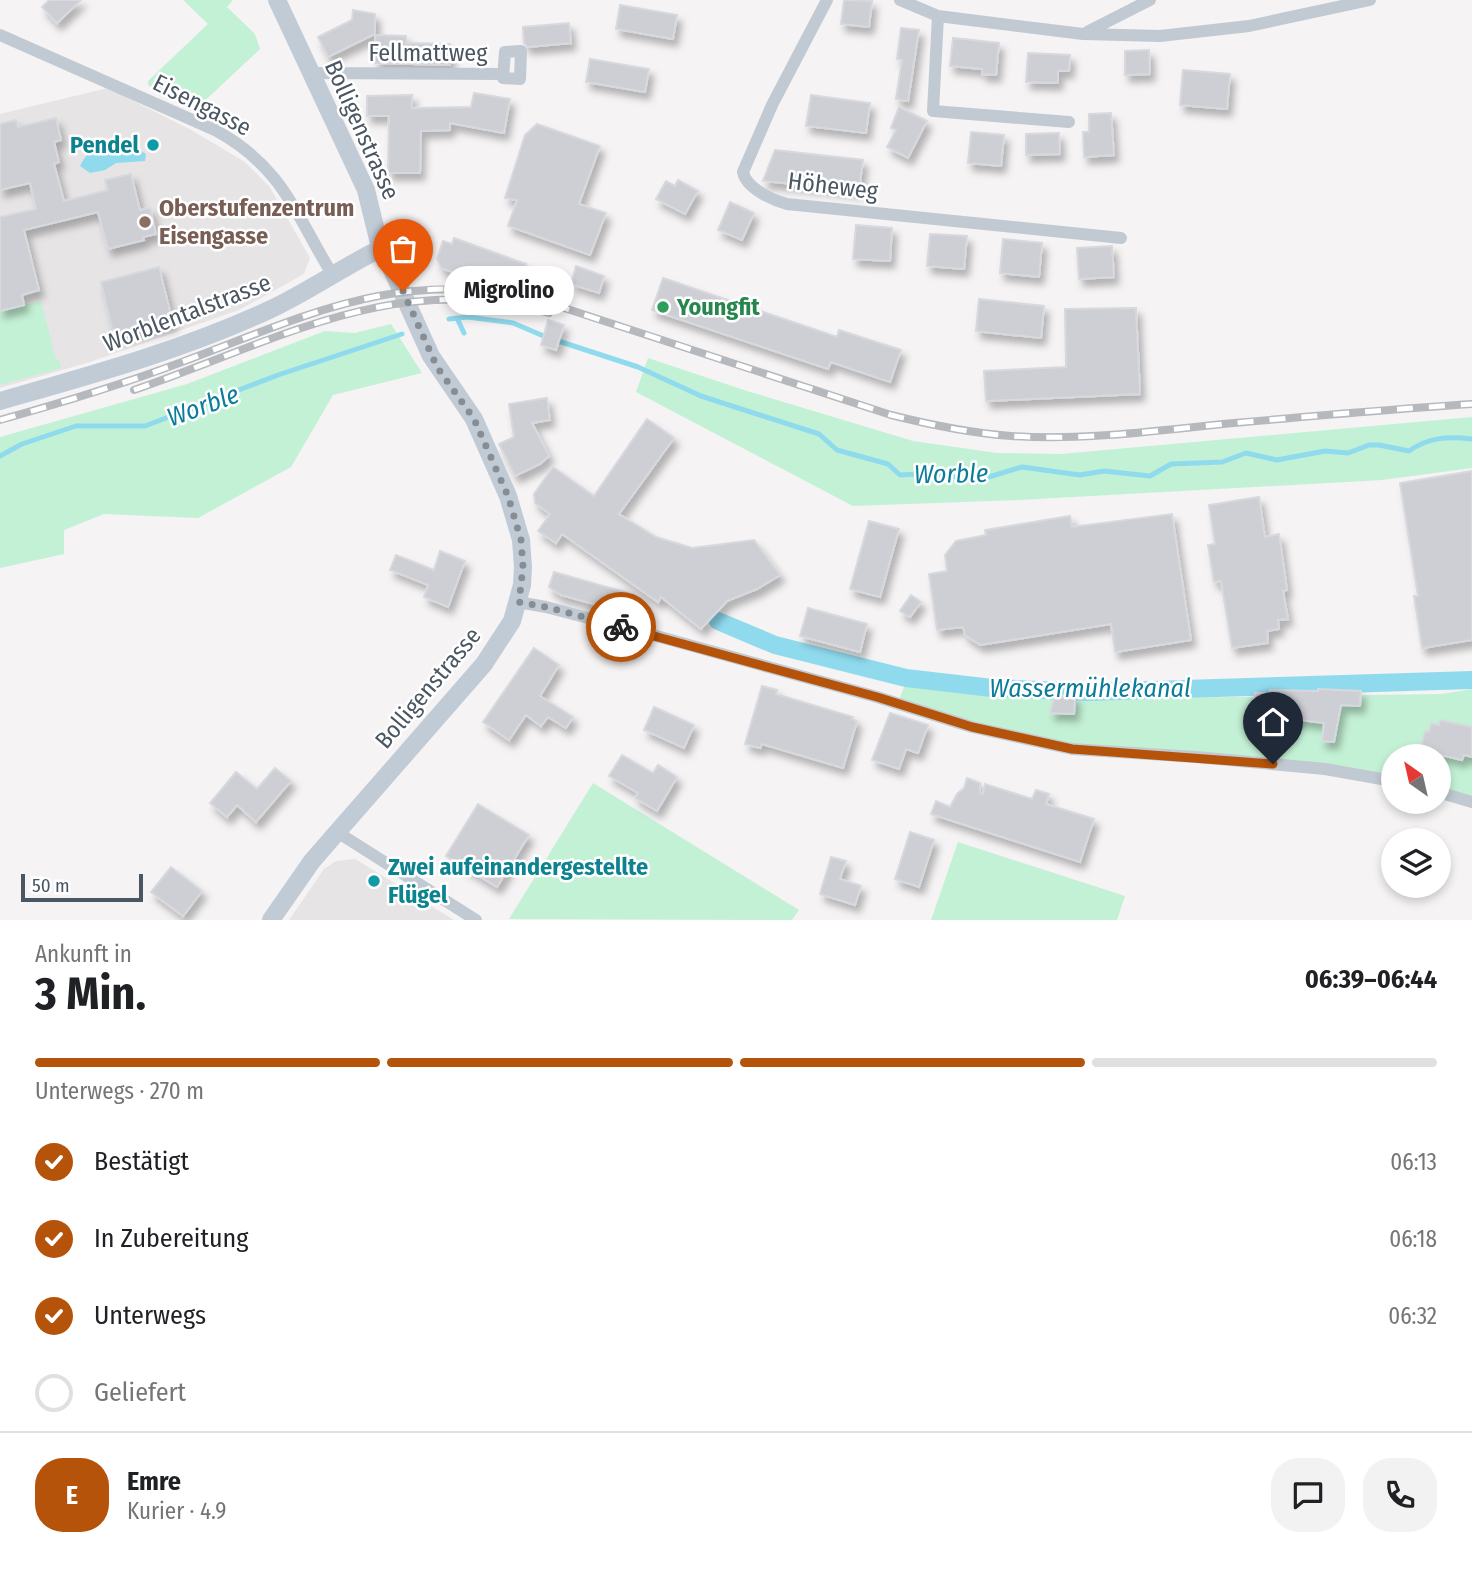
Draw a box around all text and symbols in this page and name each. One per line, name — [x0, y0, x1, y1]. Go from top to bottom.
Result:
street label: Fellmattweg — [369, 39, 488, 67]
street label: Bolligenstrasse — [319, 56, 405, 204]
street label: Eisengasse — [148, 68, 256, 142]
place label: Pendel — [70, 131, 139, 159]
marker: Pendel — [145, 137, 161, 153]
street label: Höheweg — [786, 167, 880, 205]
place label: Oberstufenzentrum Eisengasse — [159, 194, 354, 250]
marker: Oberstufenzentrum Eisengasse — [137, 214, 153, 230]
pin — [373, 219, 433, 291]
icon: bag — [384, 230, 422, 268]
callout: Migrolino — [445, 266, 574, 316]
street label: Worblentalstrasse — [99, 268, 275, 358]
text: Migrolino — [464, 276, 554, 304]
place label: Youngfit — [676, 293, 760, 321]
marker: Youngfit — [655, 299, 671, 315]
water label: Worble — [163, 379, 243, 433]
water label: Worble — [914, 458, 988, 490]
courier — [586, 592, 656, 662]
icon: bike — [602, 608, 640, 646]
street label: Bolligenstrasse — [369, 622, 487, 754]
water label: Wassermühlekanal — [989, 673, 1191, 704]
pin — [1243, 692, 1303, 764]
icon: home — [1254, 703, 1292, 741]
north arrow — [1381, 744, 1451, 814]
map controls — [1381, 744, 1451, 898]
button: layers — [1381, 828, 1451, 898]
place label: Zwei aufeinandergestellte Flügel — [388, 853, 648, 909]
scale bar — [21, 871, 144, 903]
marker: Zwei aufeinandergestellte Flügel — [366, 873, 382, 889]
text: 50 m — [32, 874, 70, 897]
text: Ankunft in — [35, 940, 132, 968]
text: 06:39–06:44 — [1305, 964, 1437, 995]
text: 3 Min. — [35, 966, 146, 1021]
text: Unterwegs · 270 m — [35, 1077, 204, 1105]
icon: check — [35, 1143, 73, 1181]
text: Bestätigt — [94, 1146, 189, 1177]
text: 06:13 — [1390, 1148, 1437, 1176]
icon: check — [35, 1220, 73, 1258]
text: In Zubereitung — [94, 1223, 248, 1254]
text: 06:18 — [1389, 1225, 1437, 1253]
icon: check — [35, 1297, 73, 1335]
text: Unterwegs — [94, 1300, 206, 1331]
text: 06:32 — [1388, 1302, 1437, 1330]
text: Geliefert — [94, 1377, 186, 1408]
button: chat — [1271, 1458, 1345, 1532]
button: phone — [1363, 1458, 1437, 1532]
text: Emre — [127, 1466, 181, 1497]
text: E — [66, 1480, 78, 1511]
text: Kurier · 4.9 — [127, 1497, 227, 1525]

